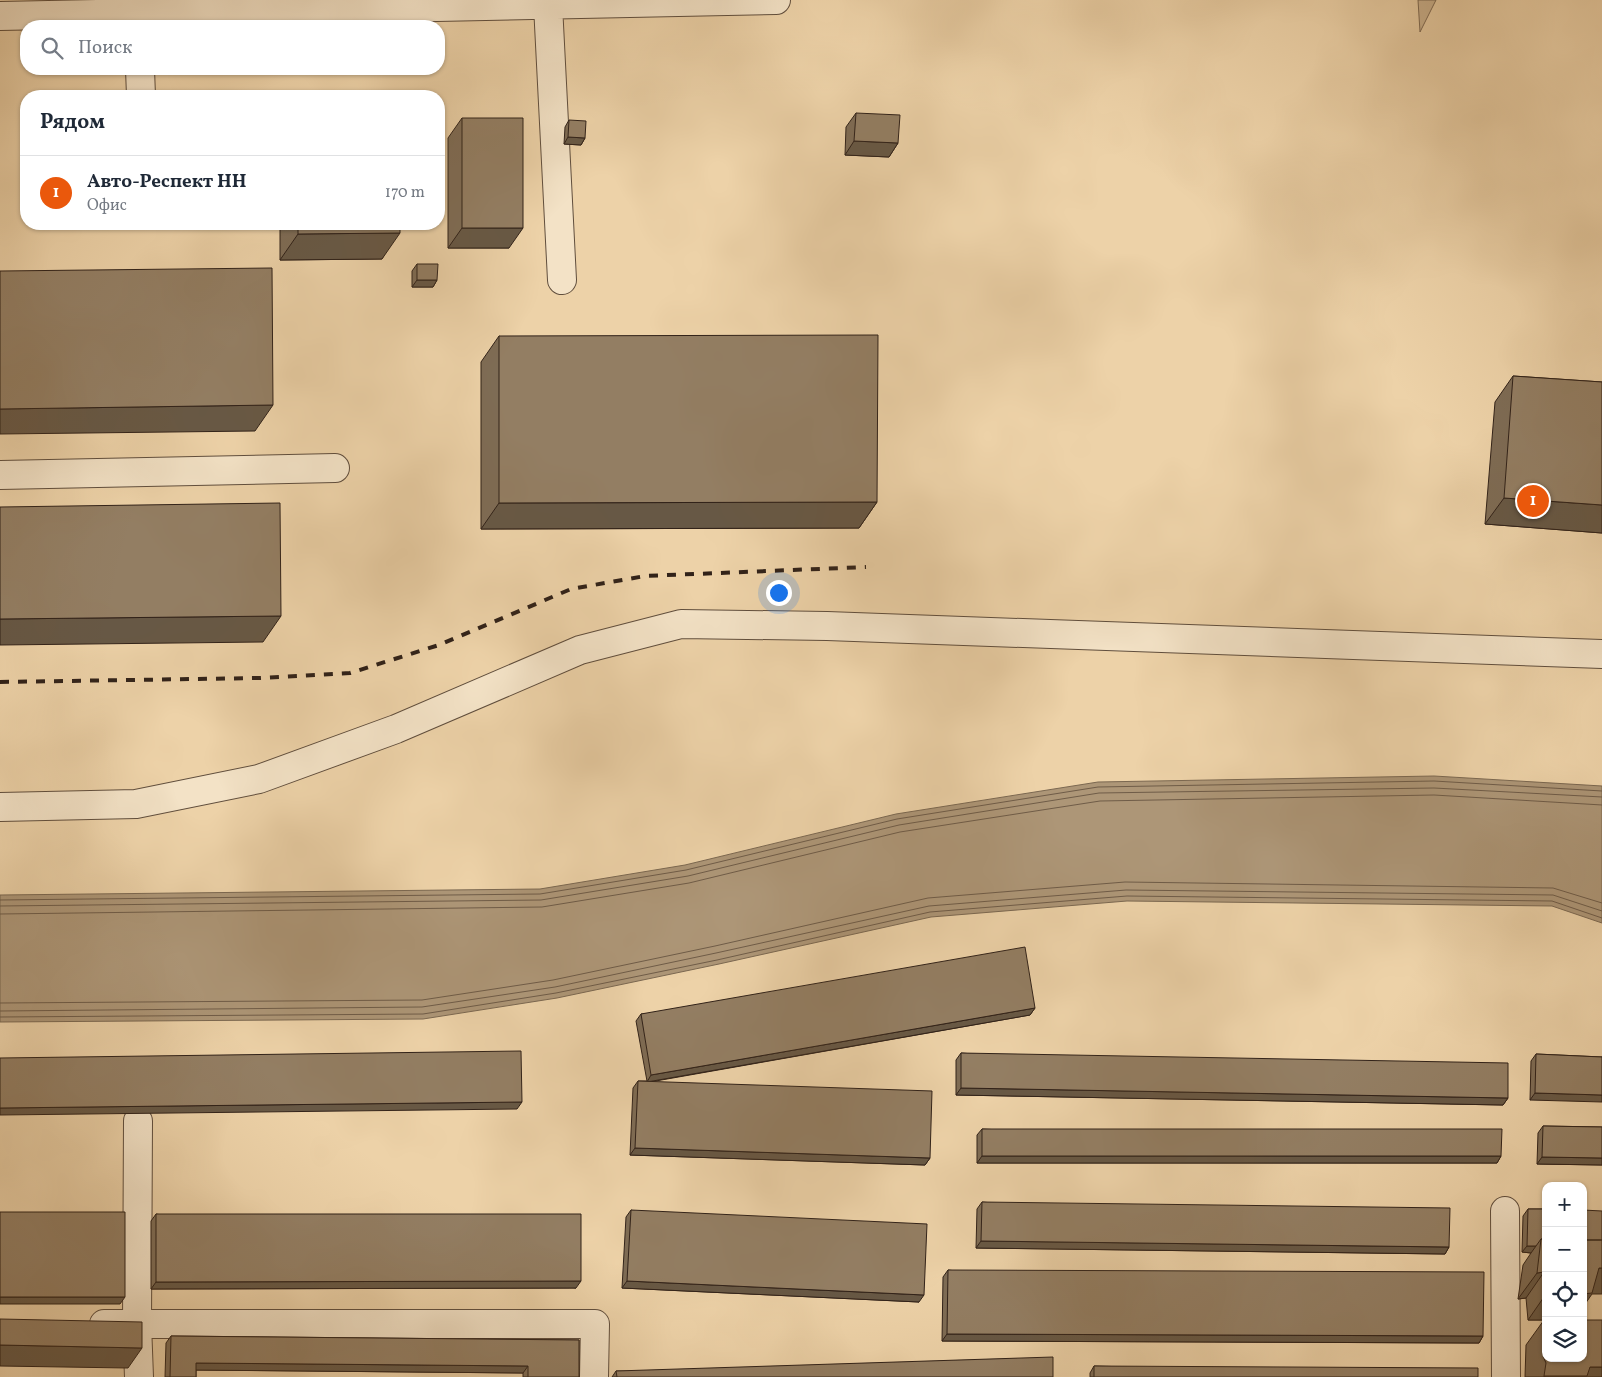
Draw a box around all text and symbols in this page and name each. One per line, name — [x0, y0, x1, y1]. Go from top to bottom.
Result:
search box — [20, 20, 445, 75]
icon: search — [38, 34, 66, 62]
text: Поиск — [78, 35, 132, 61]
text: Рядом — [40, 108, 105, 137]
text: Авто-Респект НН — [87, 169, 247, 195]
text: 1 — [53, 182, 59, 204]
text: 170 m — [385, 182, 425, 204]
text: Офис — [87, 195, 127, 217]
pin: 1 — [1517, 482, 1549, 520]
your location — [766, 580, 792, 606]
map controls — [1542, 1182, 1587, 1362]
button: + — [1542, 1182, 1587, 1227]
button: − — [1542, 1227, 1587, 1272]
button: locate — [1542, 1272, 1587, 1317]
button: layers — [1542, 1317, 1587, 1362]

